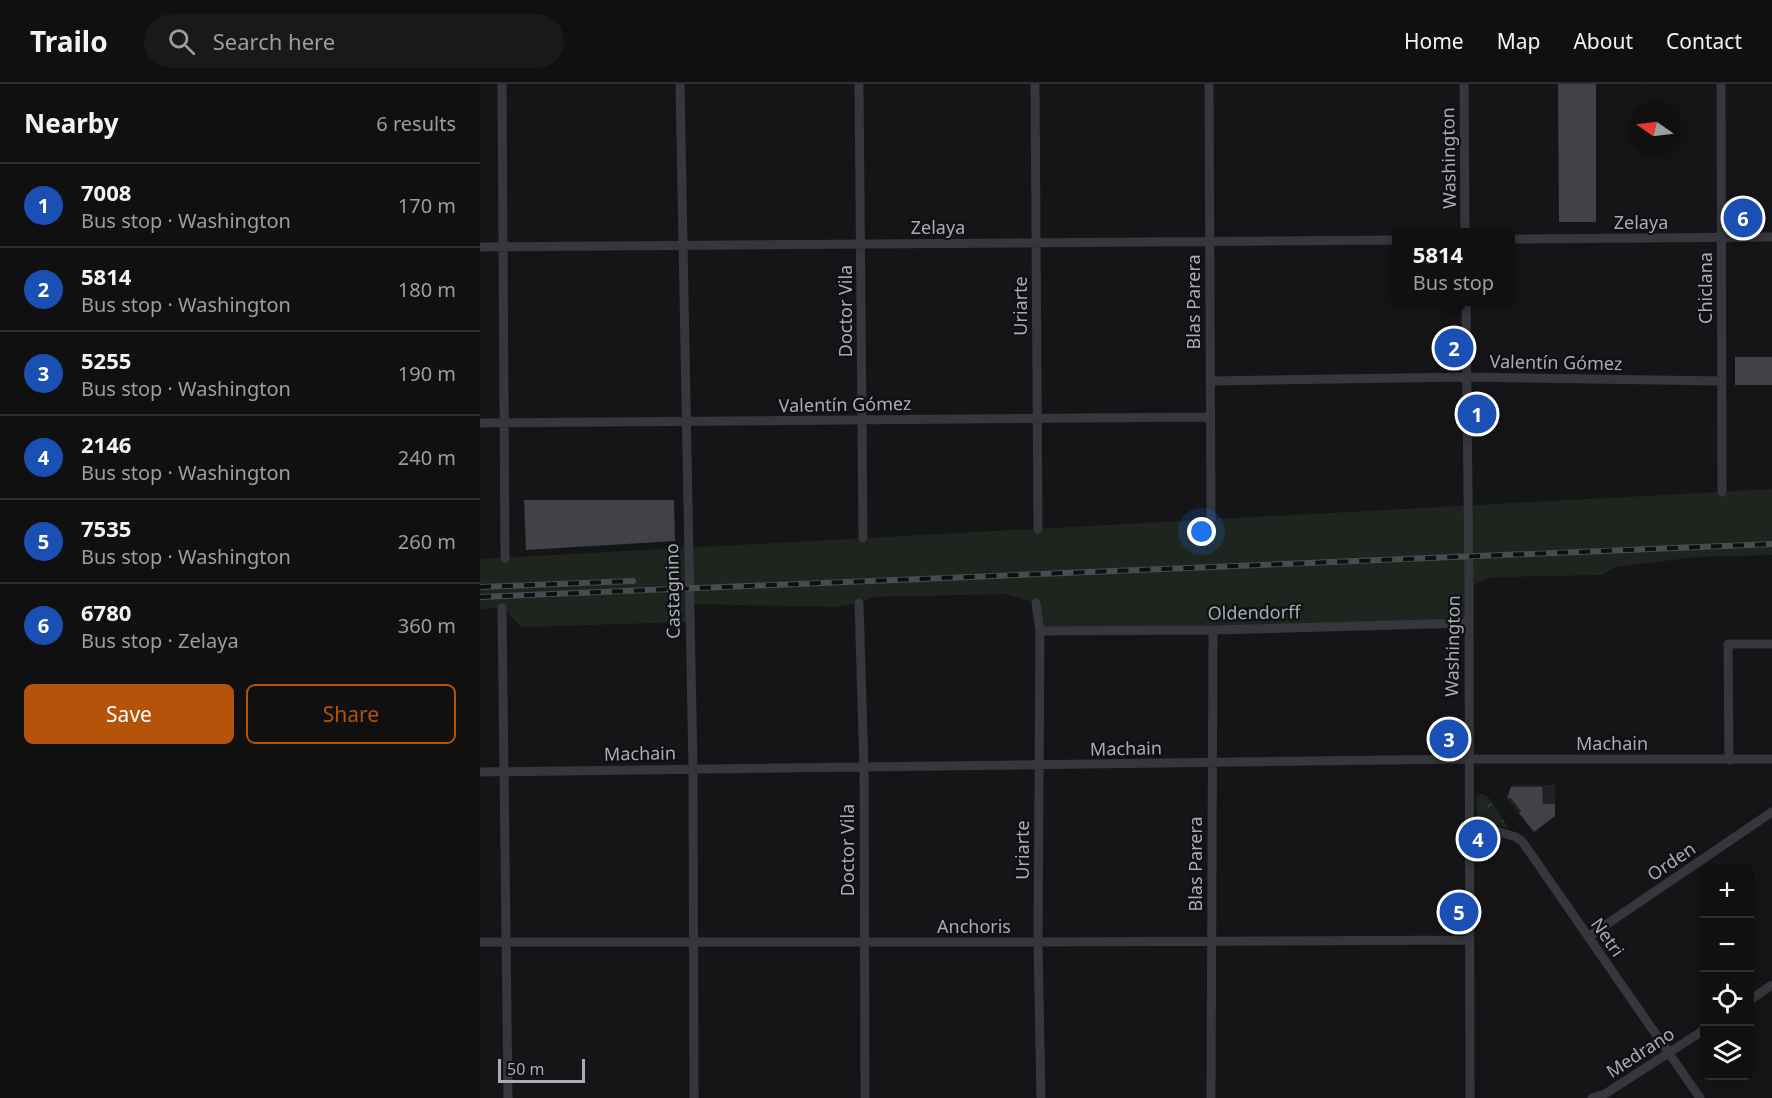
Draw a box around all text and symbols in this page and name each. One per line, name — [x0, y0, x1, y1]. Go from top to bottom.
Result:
search box — [144, 14, 564, 68]
text: Trailo — [30, 22, 108, 60]
icon: search — [165, 25, 198, 58]
text: Search here — [213, 26, 335, 56]
text: Home — [1404, 27, 1464, 55]
text: Map — [1497, 27, 1540, 55]
text: About — [1573, 27, 1633, 55]
text: Contact — [1666, 27, 1742, 55]
north arrow — [1628, 102, 1682, 156]
text: Nearby — [24, 105, 119, 141]
street label: Washington — [1435, 107, 1461, 209]
text: 6 results — [376, 110, 456, 137]
text: 7008 — [81, 177, 131, 207]
text: 1 — [38, 192, 49, 219]
text: 170 m — [398, 192, 456, 219]
pin: 6 — [1724, 196, 1762, 240]
text: Bus stop · Washington — [81, 207, 291, 234]
street label: Zelaya — [1614, 210, 1668, 234]
street label: Zelaya — [911, 215, 965, 239]
popup — [1392, 228, 1515, 306]
text: 5814 — [1413, 239, 1463, 269]
street label: Chiclana — [1693, 252, 1717, 324]
street label: Blas Parera — [1181, 254, 1205, 350]
text: 5814 — [81, 261, 131, 291]
street label: Doctor Vila — [833, 265, 857, 357]
text: Bus stop — [1413, 269, 1494, 296]
text: 2 — [38, 276, 49, 303]
text: 180 m — [398, 276, 456, 303]
street label: Uriarte — [1008, 276, 1032, 336]
text: Bus stop · Washington — [81, 291, 291, 318]
pin: 2 — [1434, 326, 1474, 370]
text: 5255 — [81, 345, 131, 375]
street label: Valentín Gómez — [1489, 349, 1623, 375]
text: 3 — [38, 360, 49, 387]
text: 190 m — [398, 360, 456, 387]
text: Bus stop · Washington — [81, 375, 291, 402]
street label: Valentín Gómez — [778, 391, 912, 417]
pin: 1 — [1458, 392, 1496, 436]
text: 2146 — [81, 429, 131, 459]
text: 4 — [38, 444, 49, 471]
text: 240 m — [398, 444, 456, 471]
text: Bus stop · Washington — [81, 459, 291, 486]
text: 7535 — [81, 513, 131, 543]
your location — [1187, 517, 1216, 546]
text: 5 — [38, 528, 49, 555]
text: 260 m — [398, 528, 456, 555]
text: Bus stop · Washington — [81, 543, 291, 570]
street label: Castagnino — [659, 543, 685, 639]
street label: Washington — [1439, 595, 1465, 697]
text: 6780 — [81, 597, 131, 627]
street label: Oldendorff — [1207, 599, 1302, 625]
text: 6 — [38, 612, 49, 639]
text: 360 m — [398, 612, 456, 639]
text: Bus stop · Zelaya — [81, 627, 239, 654]
button: Save — [24, 684, 234, 744]
button: Share — [246, 684, 456, 744]
pin: 3 — [1430, 716, 1468, 762]
street label: Machain — [1576, 731, 1648, 755]
street label: Machain — [1090, 735, 1162, 761]
street label: Machain — [604, 740, 676, 766]
street label: Doctor Vila — [835, 804, 859, 896]
street label: Blas Parera — [1183, 816, 1207, 912]
pin: 4 — [1458, 816, 1498, 861]
street label: Uriarte — [1010, 820, 1034, 880]
street label: Orden — [1642, 836, 1700, 886]
map controls — [1700, 864, 1754, 1080]
button: + — [1700, 864, 1754, 918]
pin: 5 — [1440, 890, 1478, 934]
street label: Netri — [1586, 913, 1630, 961]
street label: Anchoris — [937, 914, 1011, 938]
button: − — [1700, 918, 1754, 972]
button: locate — [1700, 972, 1754, 1026]
street label: Medrano — [1601, 1021, 1679, 1083]
button: layers — [1700, 1026, 1754, 1080]
scale bar — [498, 1056, 585, 1084]
text: 50 m — [507, 1058, 544, 1080]

